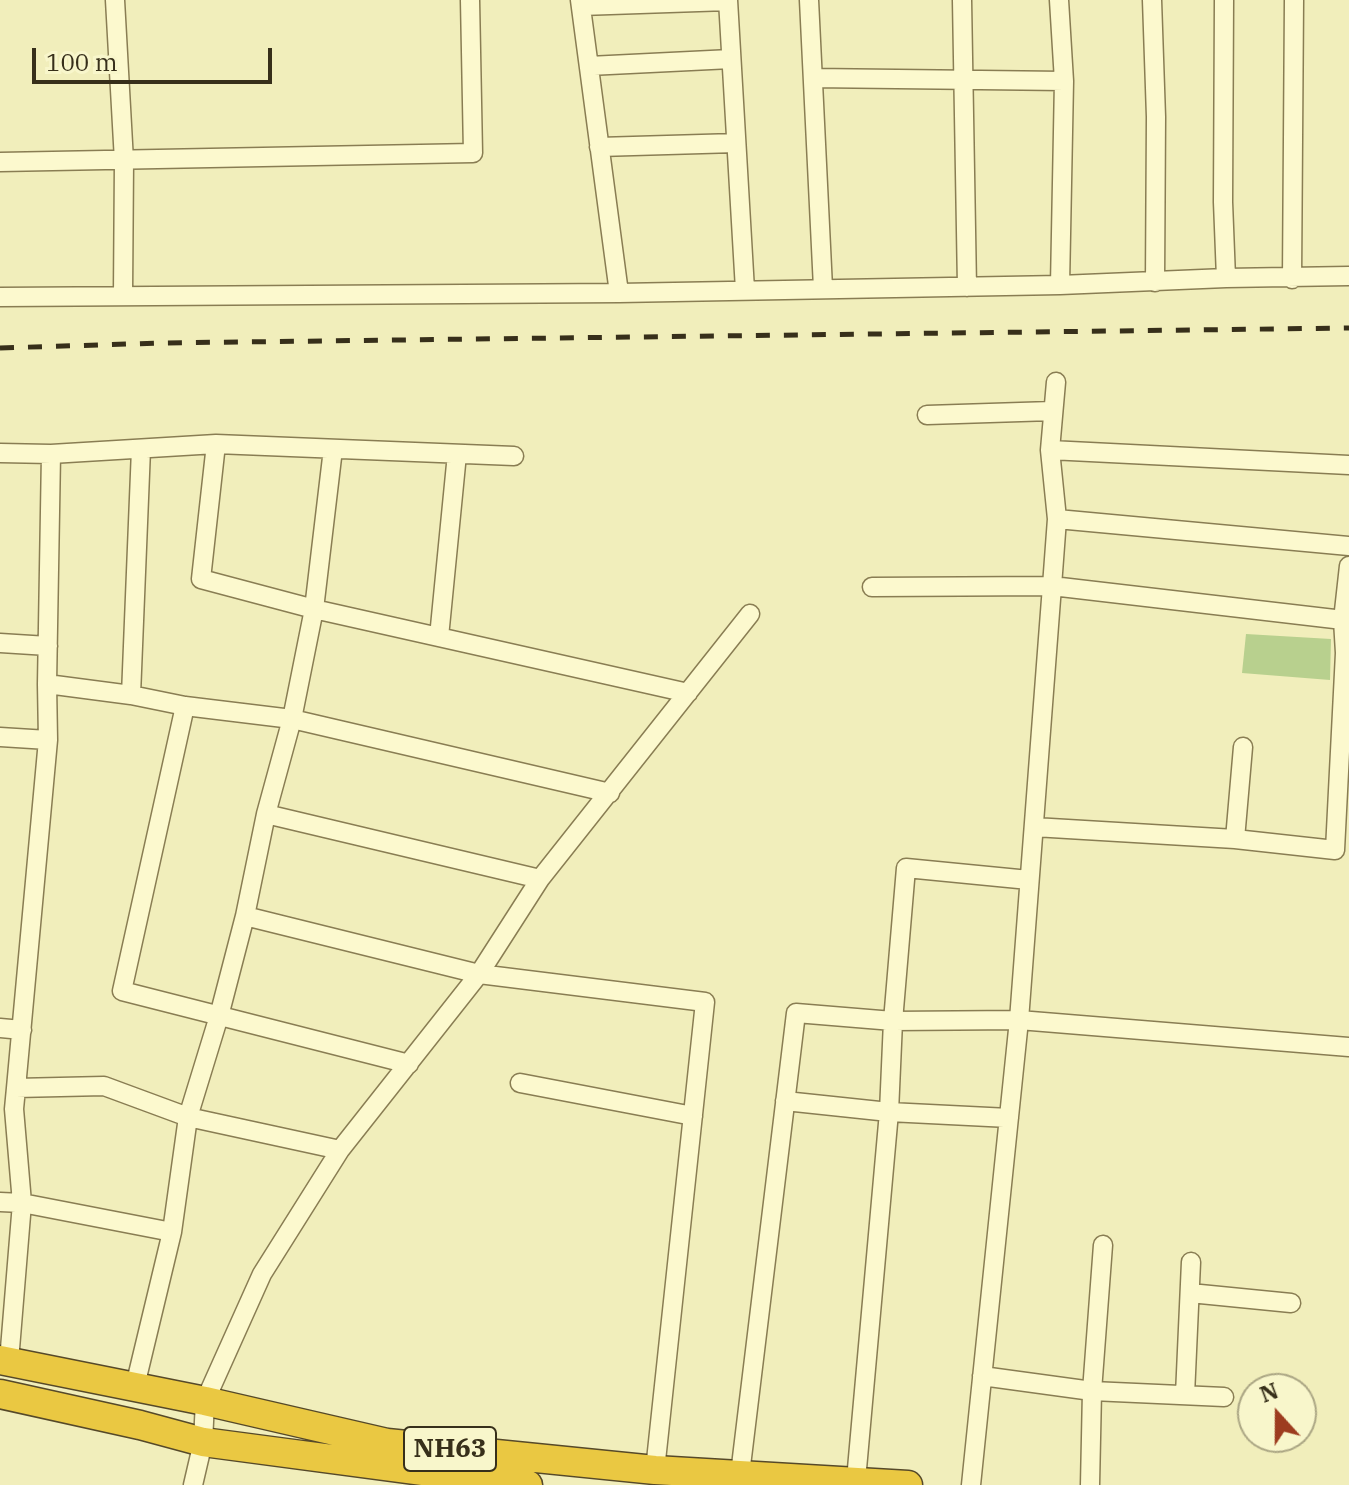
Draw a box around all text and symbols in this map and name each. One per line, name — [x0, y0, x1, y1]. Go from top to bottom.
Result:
scale bar — [36, 32, 276, 82]
text: 100 m — [46, 46, 118, 78]
north arrow — [1237, 1373, 1317, 1453]
text: N — [1256, 1375, 1282, 1409]
road number: NH63 — [404, 1427, 496, 1471]

